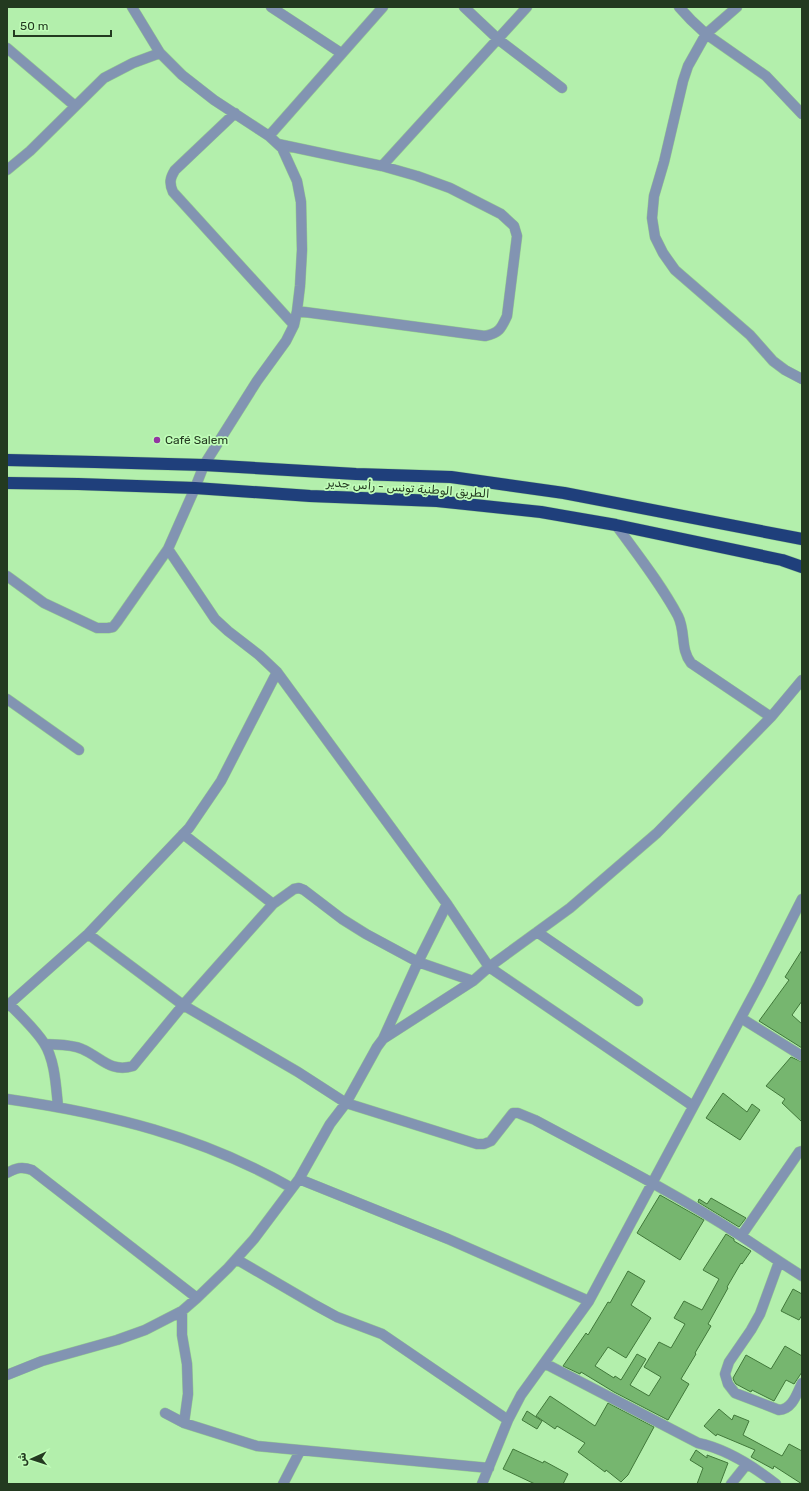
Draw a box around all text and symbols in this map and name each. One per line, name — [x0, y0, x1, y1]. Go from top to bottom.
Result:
scale bar — [14, 12, 111, 38]
text: 50 m — [20, 19, 48, 33]
place label: Café Salem — [165, 433, 228, 447]
marker: Café Salem — [152, 435, 162, 445]
street label: الطريق الوطنية تونس - رأس جدير — [325, 475, 490, 502]
north arrow — [12, 1439, 52, 1479]
text: ش — [16, 1452, 29, 1467]

